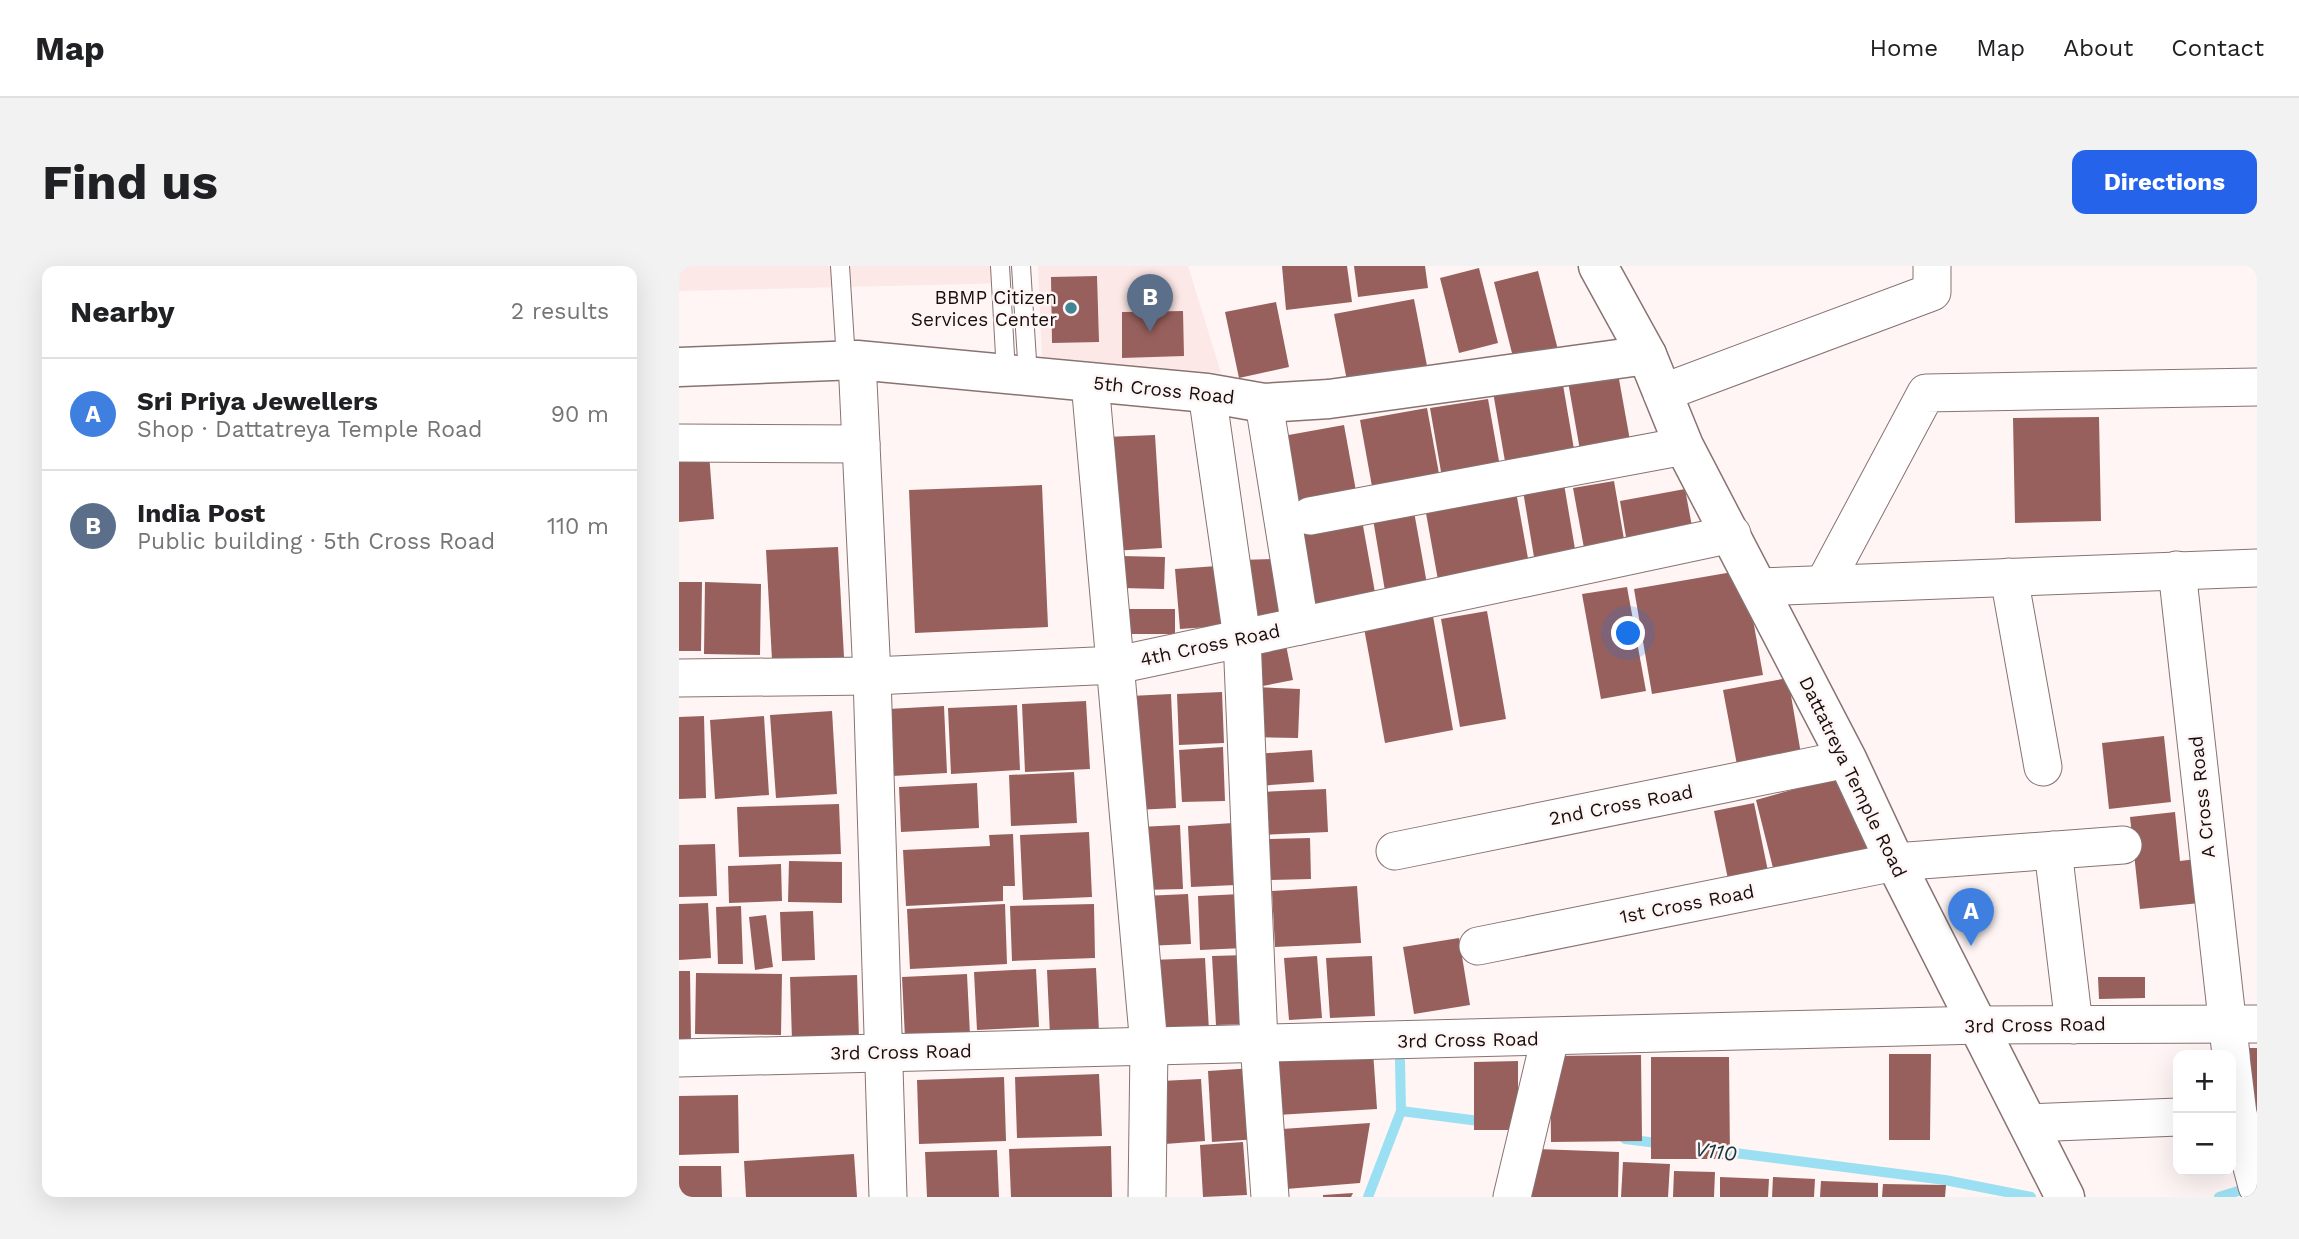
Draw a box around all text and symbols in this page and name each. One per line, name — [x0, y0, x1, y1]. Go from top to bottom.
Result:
text: Map — [35, 29, 105, 68]
text: Home — [1870, 34, 1938, 62]
text: Map — [1976, 34, 2025, 62]
text: About — [2063, 34, 2133, 62]
text: Contact — [2171, 34, 2264, 62]
button: Directions — [2072, 150, 2257, 214]
text: Find us — [42, 153, 218, 211]
pin: B — [1127, 274, 1173, 332]
place label: BBMP Citizen Services Center — [911, 286, 1057, 331]
text: Nearby — [70, 294, 175, 329]
text: 2 results — [511, 298, 609, 325]
marker: BBMP Citizen Services Center — [1063, 300, 1079, 316]
street label: 5th Cross Road — [1092, 371, 1236, 409]
text: Sri Priya Jewellers — [137, 386, 378, 416]
text: A — [85, 401, 101, 428]
text: 90 m — [551, 401, 609, 428]
text: Shop · Dattatreya Temple Road — [137, 416, 483, 443]
text: India Post — [137, 498, 265, 528]
text: B — [85, 513, 101, 540]
text: 110 m — [547, 513, 609, 540]
text: Public building · 5th Cross Road — [137, 528, 495, 555]
your location — [1611, 616, 1645, 650]
street label: 4th Cross Road — [1138, 619, 1282, 671]
street label: Dattatreya Temple Road — [1794, 673, 1912, 881]
street label: A Cross Road — [2184, 735, 2220, 859]
street label: 2nd Cross Road — [1547, 780, 1695, 830]
street label: 1st Cross Road — [1618, 880, 1756, 928]
pin: A — [1948, 888, 1994, 946]
street label: 3rd Cross Road — [1964, 1012, 2106, 1038]
street label: 3rd Cross Road — [1397, 1027, 1539, 1053]
street label: 3rd Cross Road — [830, 1039, 972, 1065]
map controls — [2173, 1050, 2236, 1176]
button: + — [2173, 1050, 2236, 1113]
button: − — [2173, 1113, 2236, 1176]
water label: V110 — [1693, 1136, 1739, 1166]

